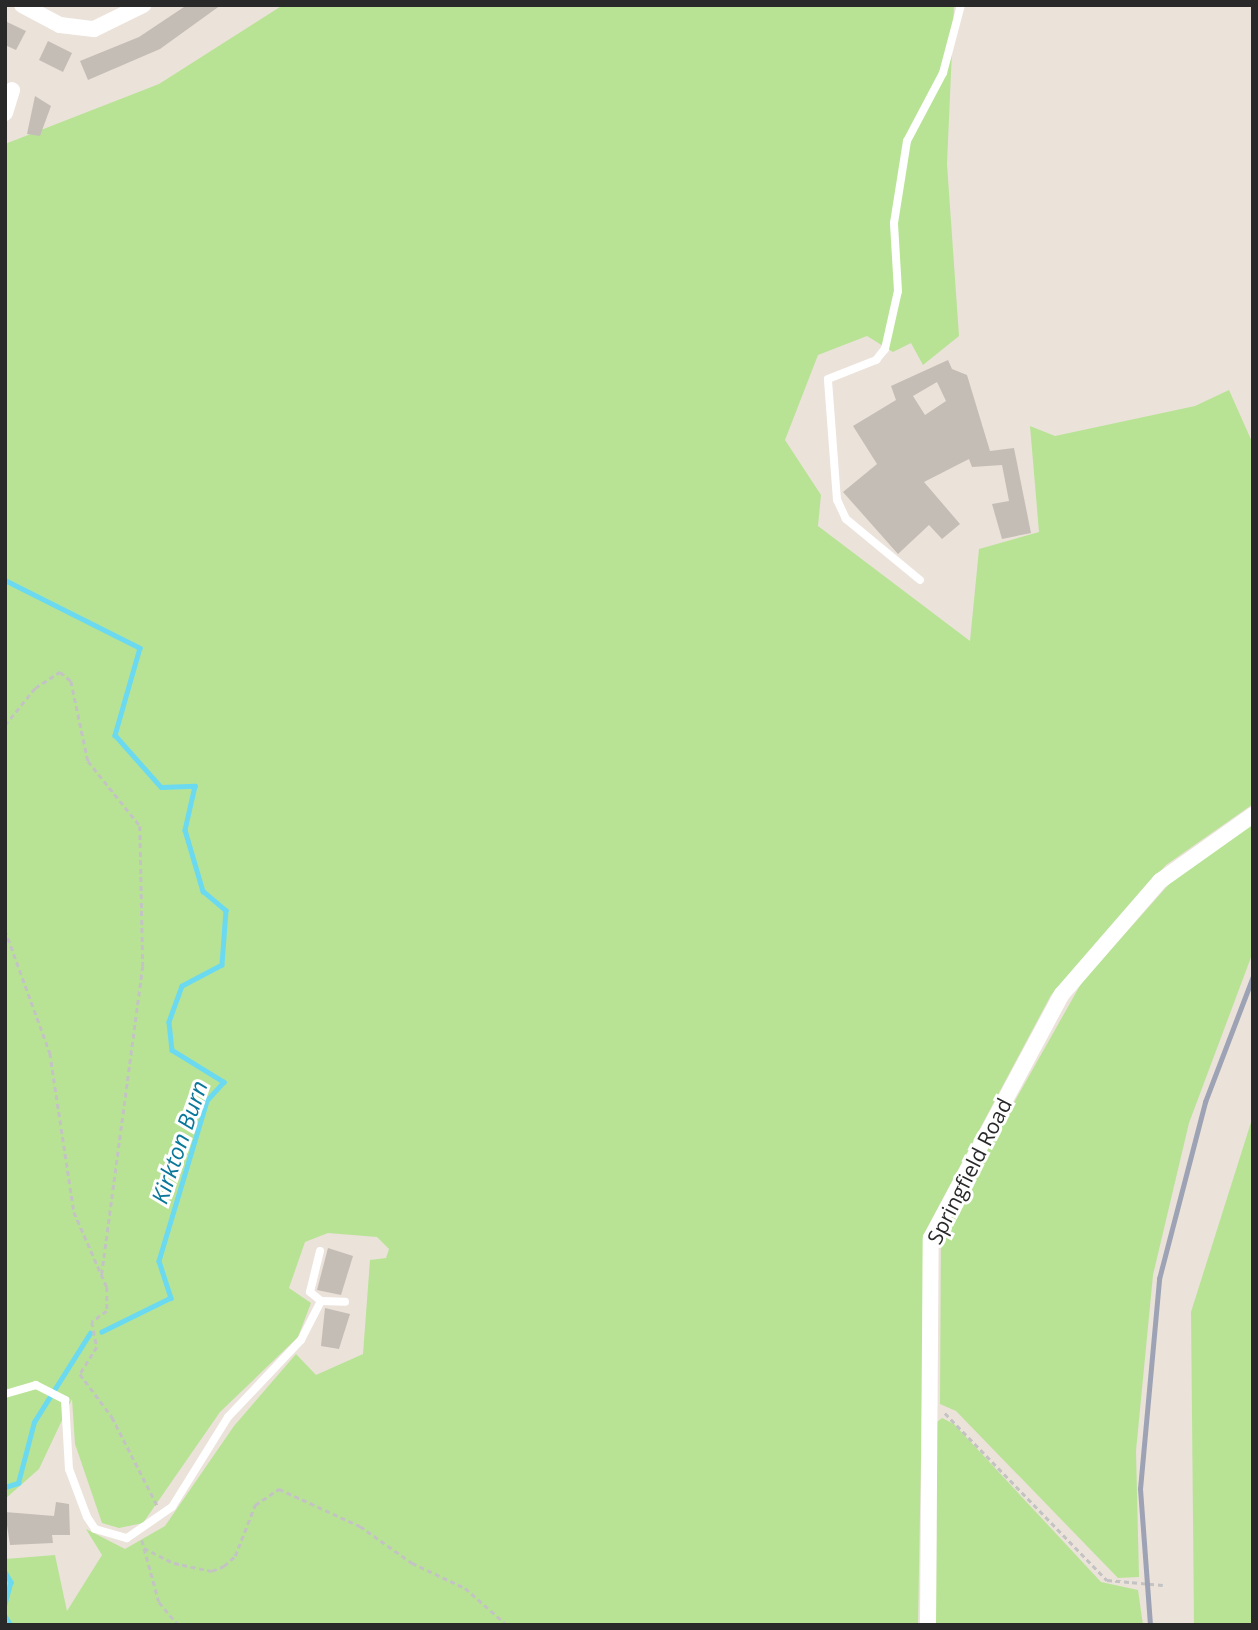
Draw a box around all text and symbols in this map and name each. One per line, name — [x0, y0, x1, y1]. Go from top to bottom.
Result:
water label: Kirkton Burn — [145, 1077, 213, 1207]
street label: Springfield Road — [921, 1094, 1017, 1248]

